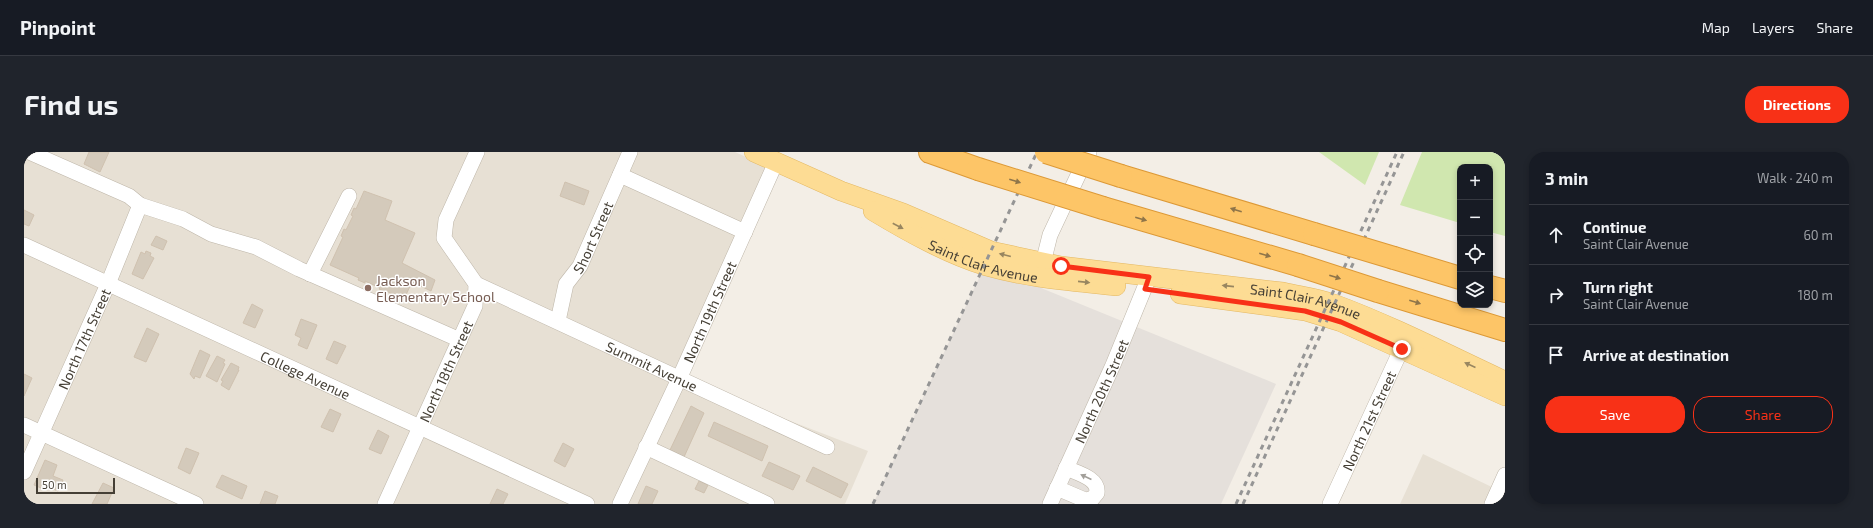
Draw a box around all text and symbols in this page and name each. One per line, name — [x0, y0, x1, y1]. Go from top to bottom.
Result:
text: Pinpoint — [20, 16, 95, 39]
text: Map — [1702, 19, 1730, 36]
text: Layers — [1752, 19, 1794, 36]
text: Share — [1816, 19, 1853, 36]
button: Directions — [1745, 86, 1849, 123]
text: Find us — [24, 87, 118, 121]
map controls — [1457, 164, 1493, 308]
button: + — [1457, 164, 1493, 200]
text: 3 min — [1545, 168, 1588, 188]
text: Walk · 240 m — [1757, 170, 1833, 186]
one-way arrow — [1010, 178, 1022, 184]
street label: Short Street — [569, 199, 616, 277]
button: − — [1457, 200, 1493, 236]
one-way arrow — [1230, 207, 1242, 213]
one-way arrow — [1135, 216, 1147, 222]
text: Continue — [1583, 218, 1646, 236]
one-way arrow — [893, 223, 904, 229]
icon: ahead — [1545, 224, 1567, 246]
text: 60 m — [1803, 227, 1833, 243]
street label: Saint Clair Avenue — [926, 235, 1039, 285]
button: locate — [1457, 236, 1493, 272]
text: Saint Clair Avenue — [1583, 236, 1689, 252]
one-way arrow — [999, 252, 1011, 258]
one-way arrow — [1260, 252, 1272, 258]
route start — [1052, 257, 1070, 275]
street label: North 19th Street — [679, 258, 739, 365]
place label: Jackson Elementary School — [376, 272, 496, 305]
button: layers — [1457, 272, 1493, 308]
one-way arrow — [1329, 274, 1341, 280]
text: Turn right — [1583, 278, 1653, 296]
one-way arrow — [1078, 279, 1090, 285]
street label: Saint Clair Avenue — [1249, 280, 1364, 322]
marker: Jackson Elementary School — [363, 283, 373, 293]
one-way arrow — [1222, 283, 1234, 289]
icon: right — [1545, 284, 1567, 306]
street label: North 17th Street — [54, 286, 113, 392]
text: 180 m — [1798, 287, 1833, 303]
text: Saint Clair Avenue — [1583, 296, 1689, 312]
one-way arrow — [1409, 299, 1421, 305]
street label: North 18th Street — [415, 318, 476, 425]
street label: North 20th Street — [1070, 336, 1131, 446]
street label: Summit Avenue — [603, 337, 700, 394]
route end — [1393, 340, 1411, 358]
icon: arrive — [1545, 344, 1567, 366]
text: Arrive at destination — [1583, 346, 1729, 364]
street label: College Avenue — [258, 347, 353, 403]
one-way arrow — [1464, 362, 1475, 368]
street label: North 21st Street — [1338, 368, 1399, 473]
button: Save — [1545, 396, 1685, 433]
button: Share — [1693, 396, 1833, 433]
one-way arrow — [1081, 474, 1092, 480]
scale bar — [36, 476, 115, 495]
text: 50 m — [42, 478, 67, 491]

